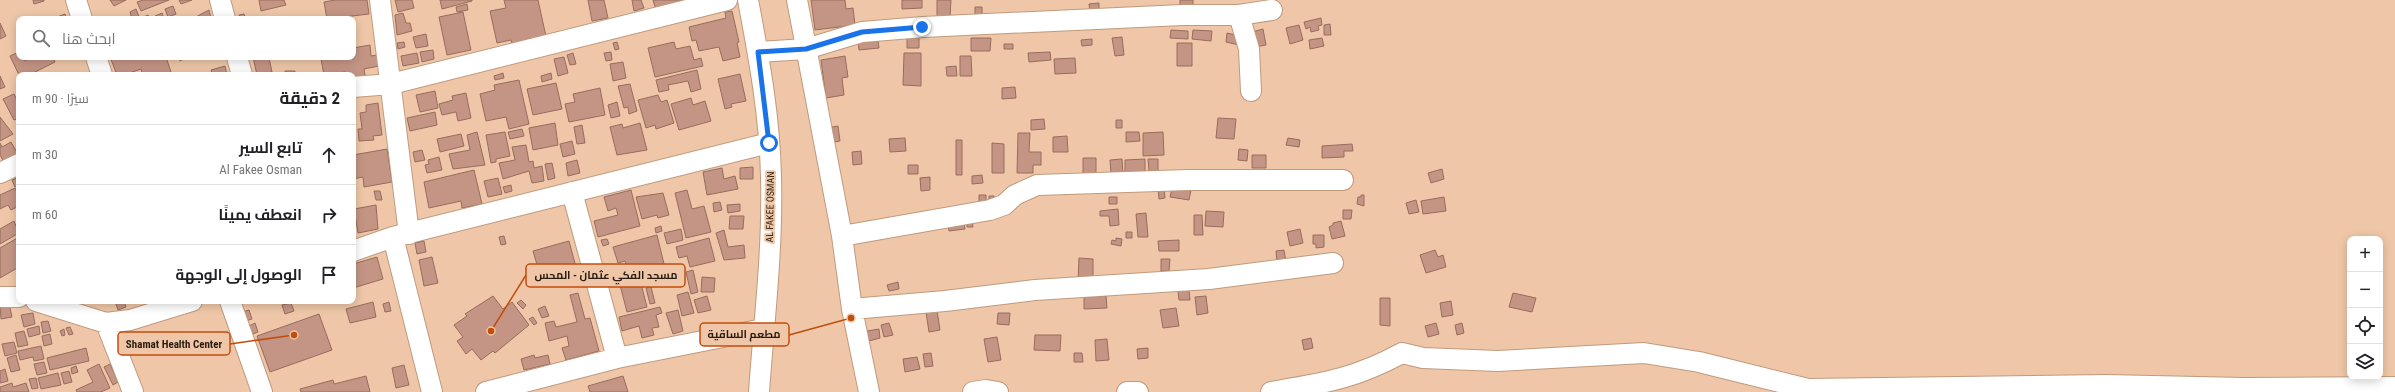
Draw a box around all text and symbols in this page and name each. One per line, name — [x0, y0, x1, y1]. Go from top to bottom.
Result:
search box — [16, 16, 356, 60]
route end — [913, 18, 931, 36]
icon: search — [30, 27, 52, 49]
text: ابحث هنا — [62, 30, 116, 48]
text: 2 دقيقة — [279, 88, 340, 108]
text: سيرًا · 90 m — [32, 91, 89, 106]
route start — [760, 134, 778, 152]
text: تابع السير — [239, 139, 302, 157]
icon: ahead — [318, 144, 340, 166]
text: 30 m — [32, 147, 58, 162]
text: Al Fakee Osman — [219, 162, 302, 177]
street label: AL FAKEE OSMAN — [764, 171, 776, 243]
icon: right — [318, 204, 340, 226]
text: انعطف يمينًا — [219, 206, 302, 224]
text: 60 m — [32, 207, 58, 222]
map controls — [2347, 236, 2383, 380]
button: + — [2347, 236, 2383, 272]
icon: arrive — [318, 264, 340, 286]
callout: مسجد الفكي عثمان - المحس — [526, 264, 685, 287]
text: الوصول إلى الوجهة — [176, 266, 302, 284]
text: مسجد الفكي عثمان - المحس — [535, 269, 677, 285]
button: − — [2347, 272, 2383, 308]
button: locate — [2347, 308, 2383, 344]
callout: مطعم الساقية — [700, 323, 789, 346]
text: مطعم الساقية — [707, 328, 781, 342]
callout: Shamat Health Center — [118, 332, 230, 355]
text: Shamat Health Center — [126, 338, 223, 351]
button: layers — [2347, 344, 2383, 380]

